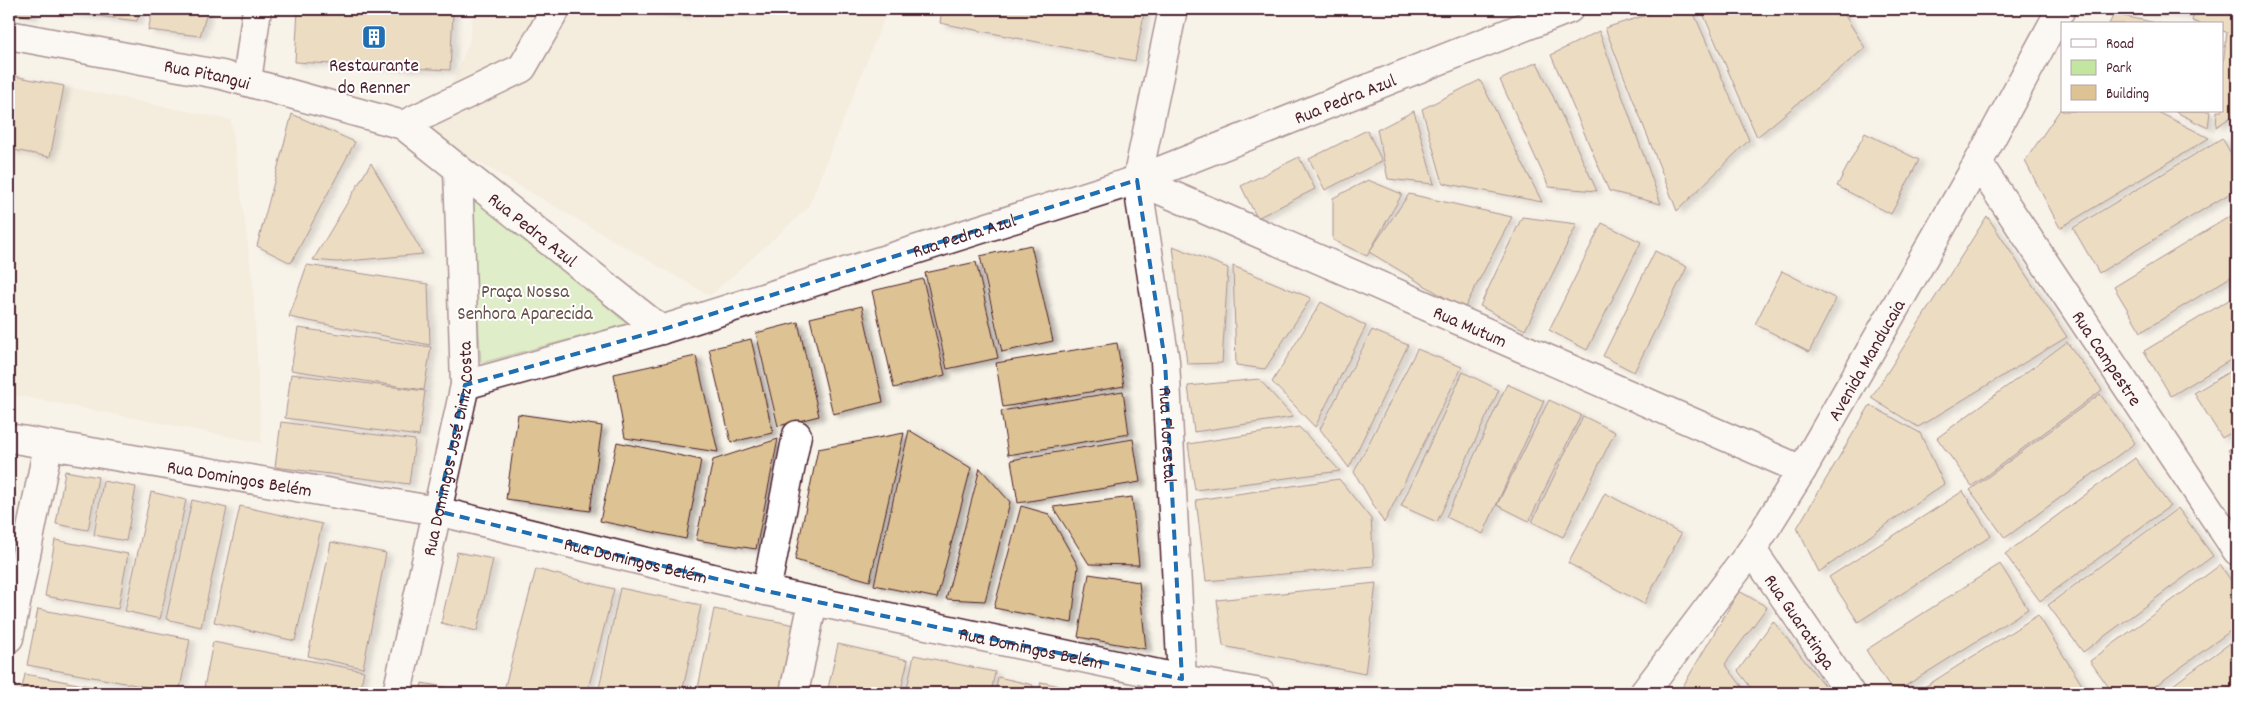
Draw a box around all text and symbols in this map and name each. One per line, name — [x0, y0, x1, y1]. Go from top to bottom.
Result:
legend — [2061, 22, 2224, 112]
building icon: Restaurante do Renner — [361, 24, 387, 50]
text: Road — [2106, 34, 2134, 56]
street label: Rua Pitangui — [161, 54, 253, 99]
place label: Restaurante do Renner — [329, 54, 419, 103]
text: Park — [2106, 58, 2132, 80]
street label: Rua Pedra Azul — [1291, 69, 1401, 133]
text: Building — [2106, 84, 2149, 106]
street label: Rua Pedra Azul — [481, 187, 582, 276]
street label: Rua Pedra Azul — [910, 209, 1021, 267]
park label: Praça Nossa Senhora Aparecida — [457, 280, 594, 329]
street label: Avenida Manducaia — [1823, 294, 1915, 427]
street label: Rua Mutum — [1428, 301, 1511, 357]
street label: Rua Campestre — [2063, 306, 2147, 413]
street label: Rua Domingos José Diniz Costa — [418, 340, 482, 559]
street label: Rua Florestal — [1149, 386, 1182, 484]
street label: Rua Domingos Belém — [165, 455, 314, 506]
street label: Rua Domingos Belém — [561, 532, 710, 593]
street label: Rua Guaratinga — [1756, 570, 1841, 677]
street label: Rua Domingos Belém — [956, 622, 1105, 679]

